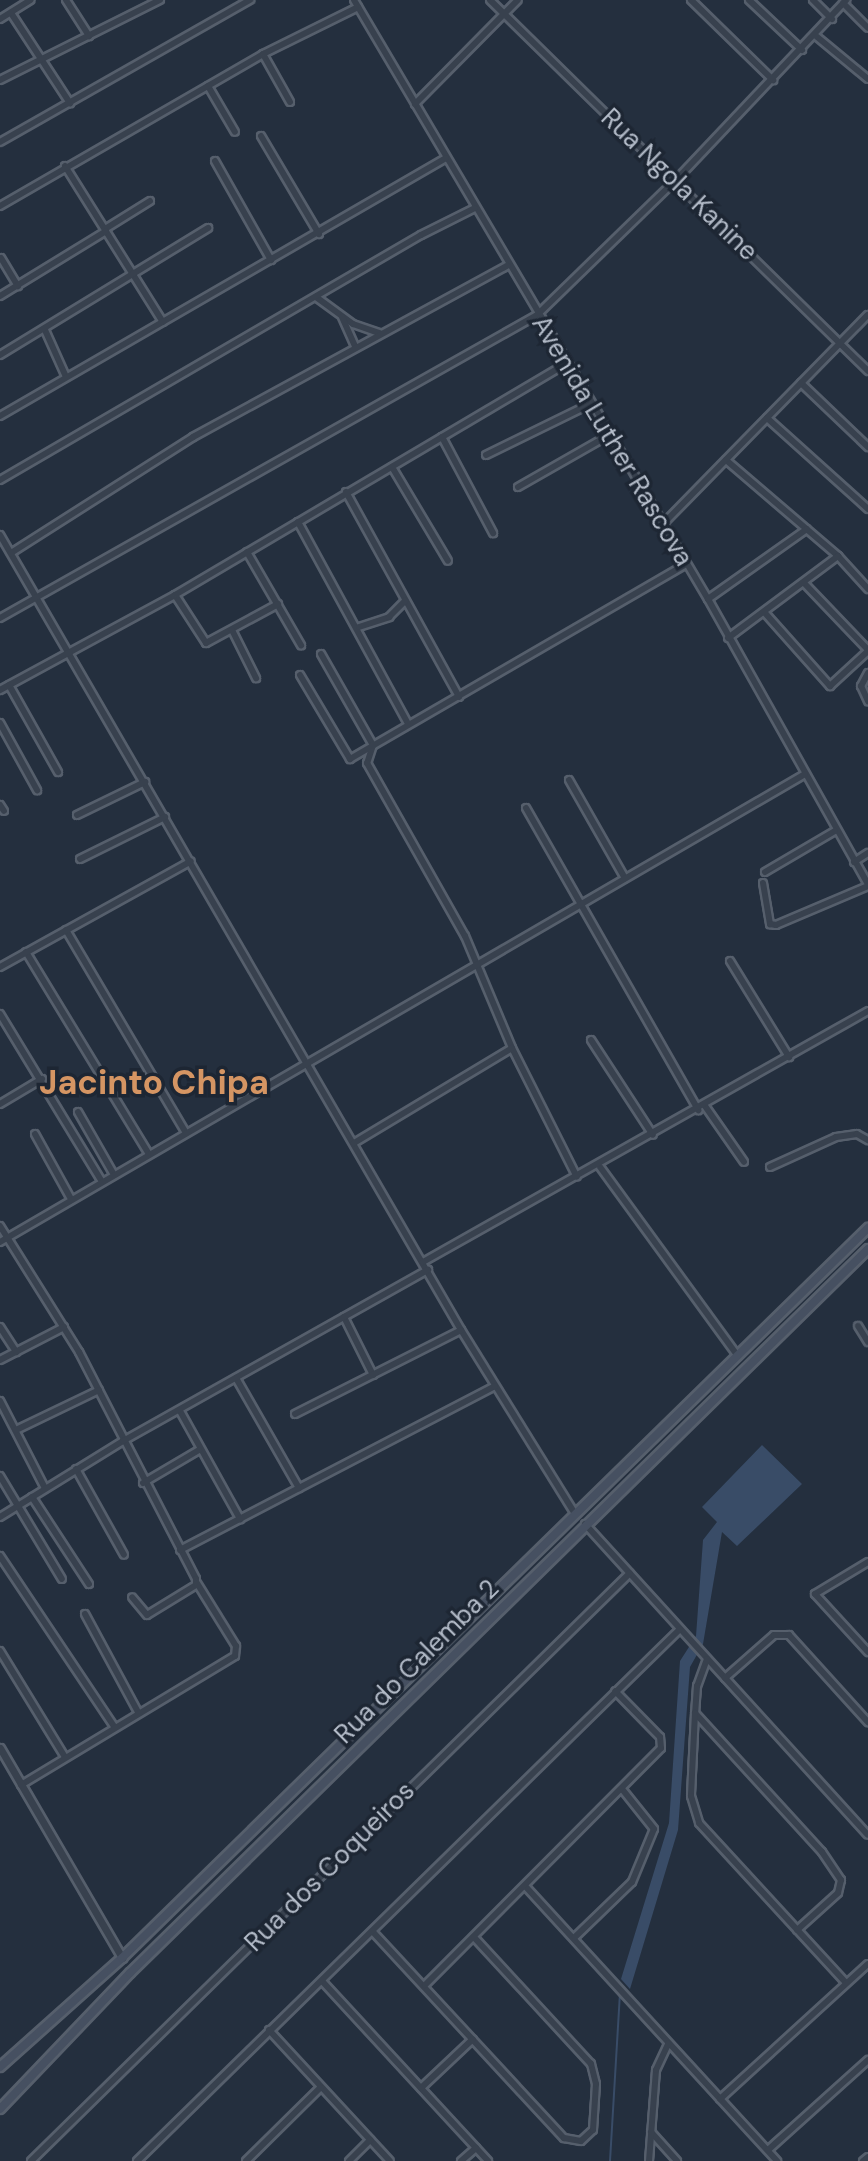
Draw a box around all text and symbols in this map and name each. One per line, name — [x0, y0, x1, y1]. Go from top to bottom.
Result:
street label: Rua Ngola Kanine — [594, 102, 764, 268]
street label: Avenida Luther Rascova — [525, 310, 699, 572]
district label: Jacinto Chipa — [39, 1063, 269, 1103]
street label: Rua do Calemba 2 — [329, 1574, 505, 1750]
street label: Rua dos Coqueiros — [239, 1776, 421, 1958]

